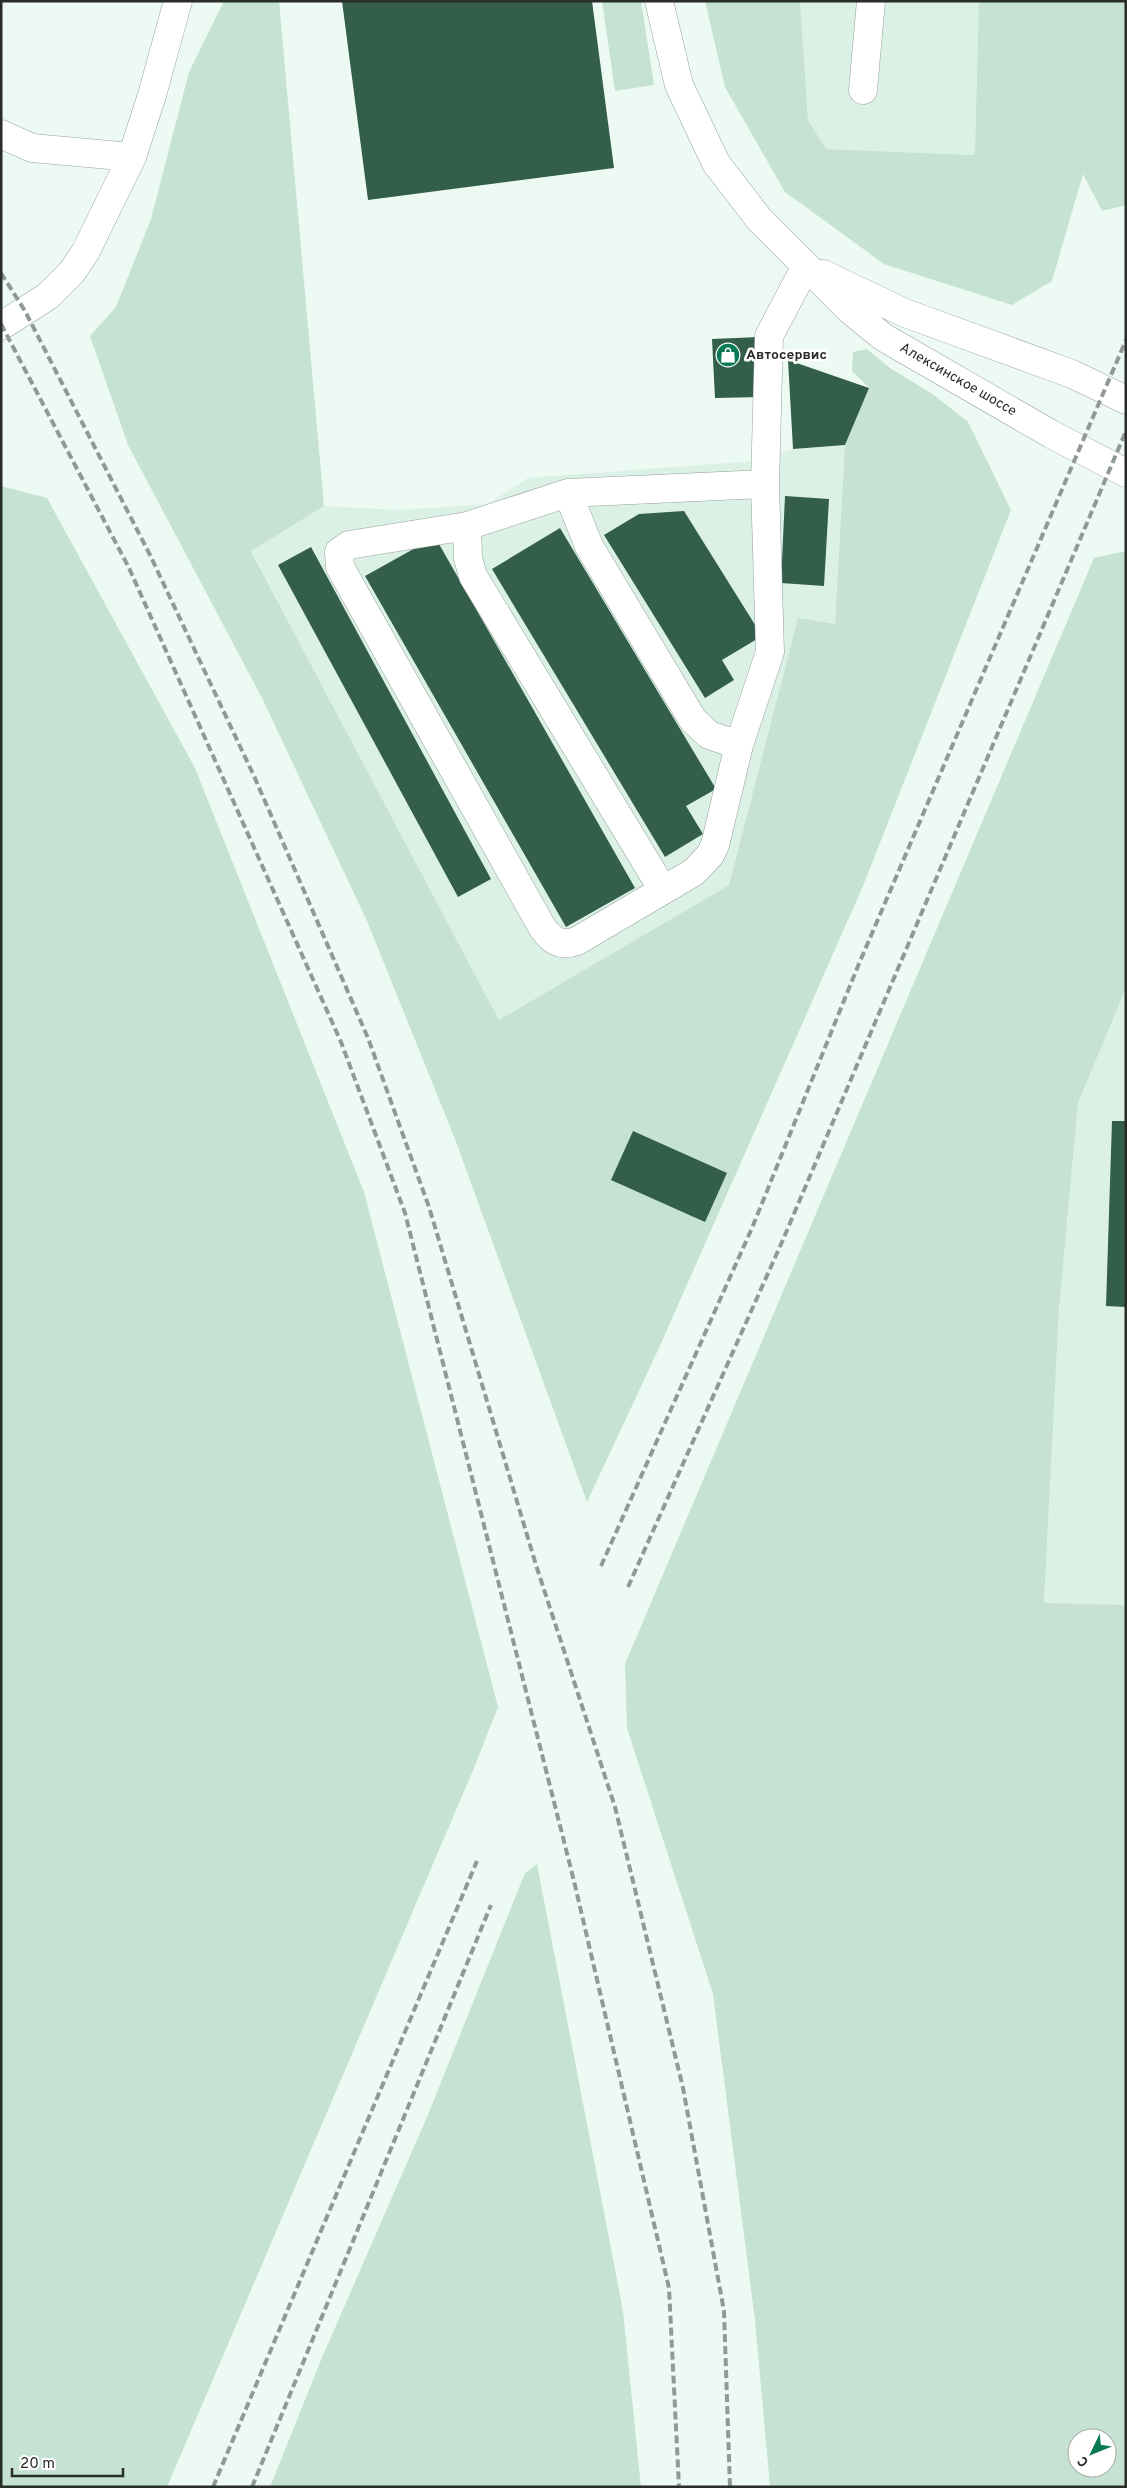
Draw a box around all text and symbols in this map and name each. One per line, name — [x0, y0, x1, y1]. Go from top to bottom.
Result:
street label: Алексинское шоссе — [897, 340, 1019, 420]
shop icon: Автосервис — [715, 342, 741, 368]
place label: Автосервис — [746, 347, 827, 364]
north arrow — [1067, 2428, 1117, 2478]
scale bar — [12, 2446, 124, 2478]
text: С — [1074, 2452, 1093, 2470]
text: 20 m — [20, 2455, 55, 2474]

